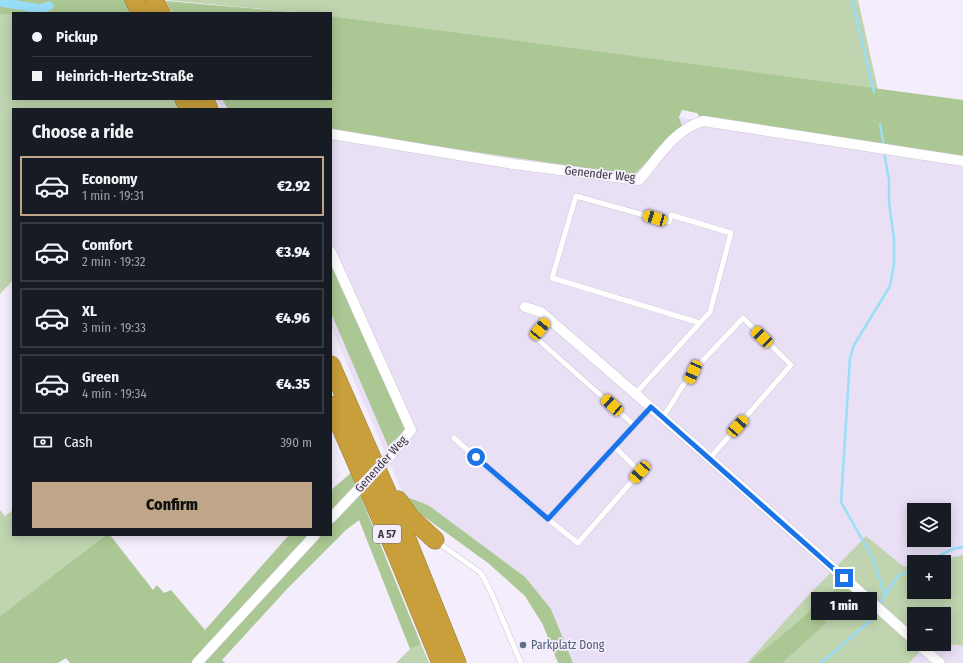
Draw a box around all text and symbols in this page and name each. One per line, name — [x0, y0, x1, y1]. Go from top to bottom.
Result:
text: Pickup — [56, 28, 98, 46]
text: Heinrich-Hertz-Straße — [56, 67, 194, 85]
text: Choose a ride — [32, 121, 134, 143]
street label: Genender Weg — [564, 163, 636, 185]
icon: car — [34, 168, 70, 204]
text: Economy — [82, 170, 137, 188]
text: €2.92 — [277, 177, 310, 195]
text: 1 min · 19:31 — [82, 188, 144, 203]
car — [642, 209, 668, 227]
icon: car — [34, 234, 70, 270]
text: Comfort — [82, 236, 133, 254]
text: €3.94 — [276, 243, 310, 261]
text: 2 min · 19:32 — [82, 254, 146, 269]
icon: car — [34, 300, 70, 336]
text: XL — [82, 302, 97, 320]
text: €4.96 — [275, 309, 310, 327]
car — [528, 316, 552, 342]
text: 3 min · 19:33 — [82, 320, 146, 335]
car — [749, 324, 775, 350]
car — [683, 359, 703, 385]
icon: car — [34, 366, 70, 402]
text: Green — [82, 368, 119, 386]
text: €4.35 — [276, 375, 310, 393]
text: 4 min · 19:34 — [82, 386, 147, 401]
car — [599, 393, 625, 417]
car — [726, 413, 750, 439]
icon: cash — [32, 431, 54, 453]
text: Cash — [64, 433, 93, 451]
street label: Genender Weg — [352, 433, 410, 495]
text: 390 m — [280, 435, 312, 450]
route start — [467, 448, 485, 466]
car — [628, 459, 652, 485]
button: Confirm — [32, 482, 312, 528]
map controls — [907, 503, 951, 651]
button: layers — [907, 503, 951, 547]
road number: A 57 — [373, 525, 401, 543]
button: + — [907, 555, 951, 599]
route end — [835, 569, 853, 587]
callout: 1 min — [811, 592, 877, 620]
text: 1 min — [830, 598, 858, 613]
button: − — [907, 607, 951, 651]
place label: Parkplatz Dong — [531, 638, 605, 652]
marker: Parkplatz Dong — [518, 640, 528, 650]

